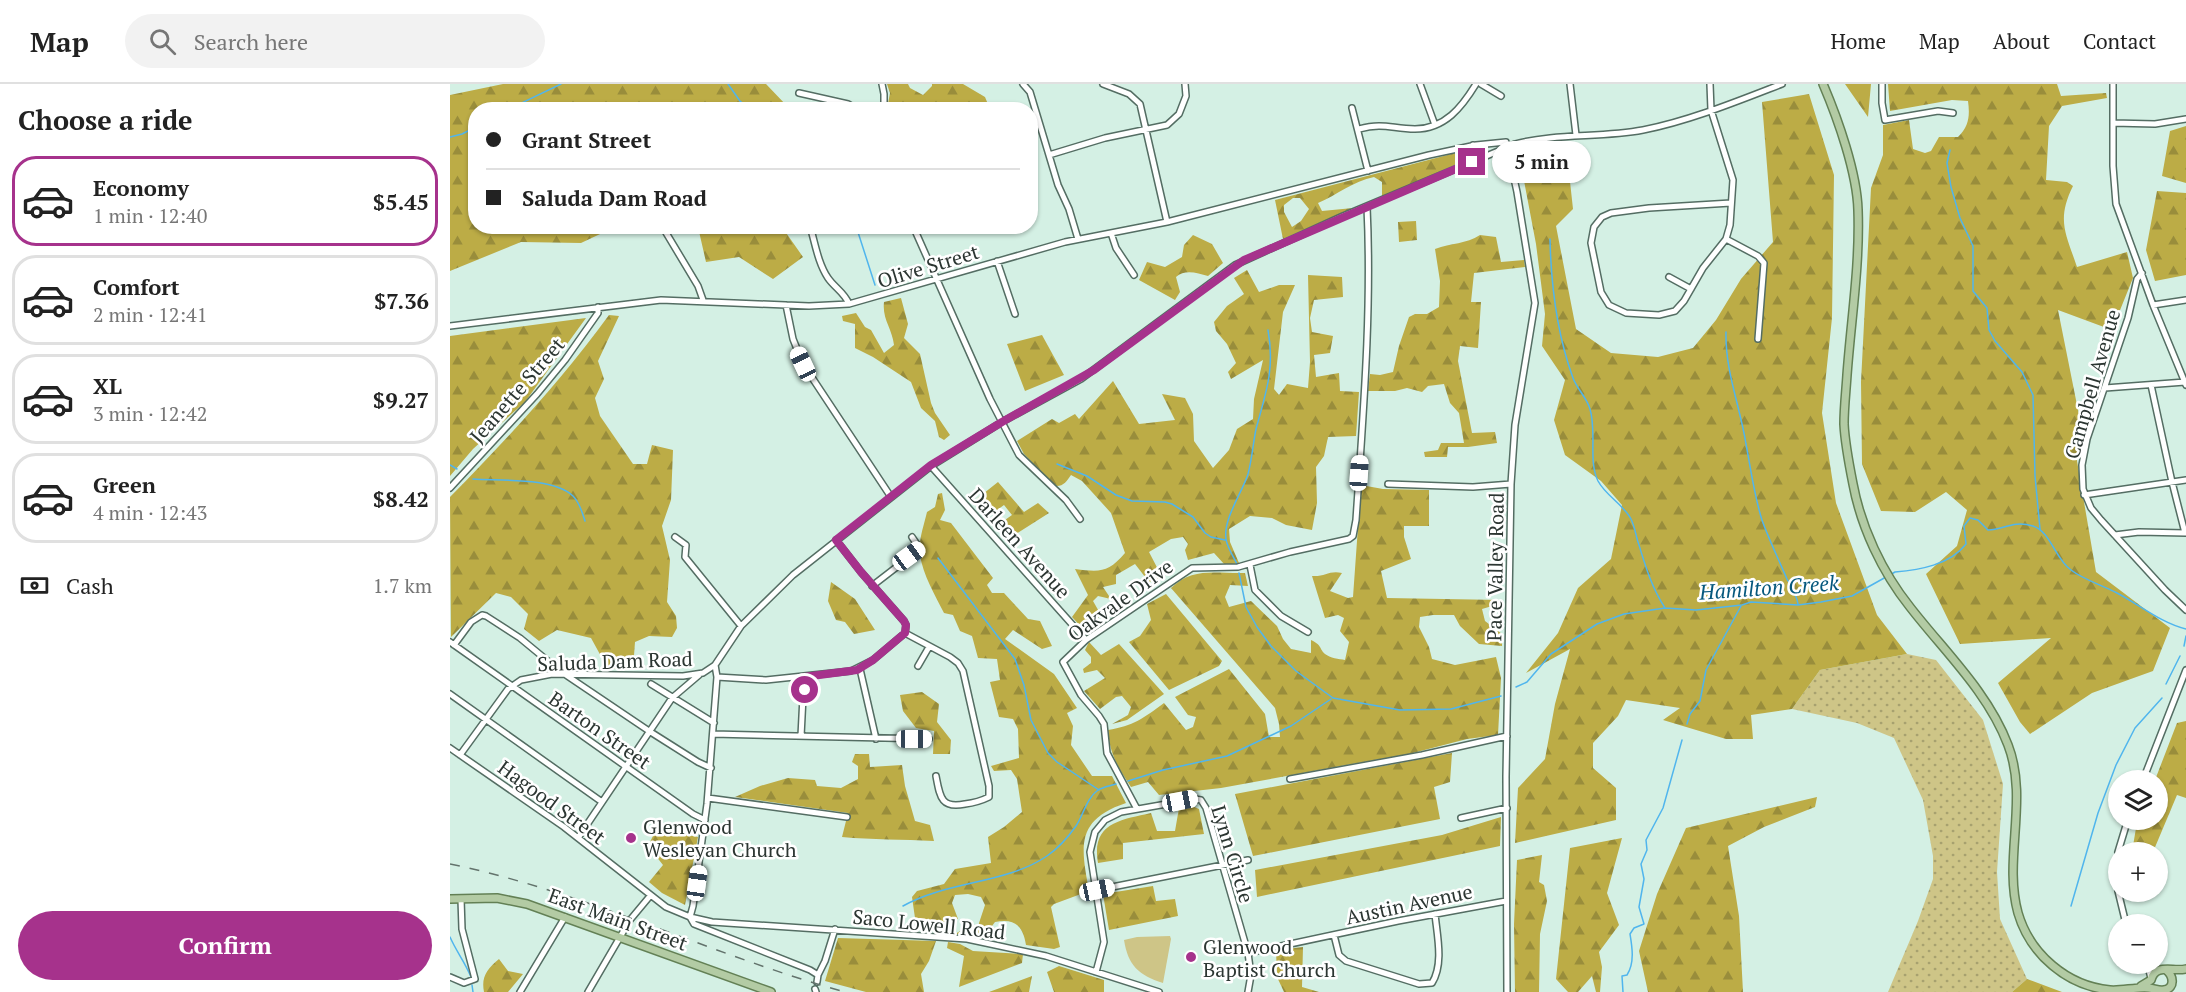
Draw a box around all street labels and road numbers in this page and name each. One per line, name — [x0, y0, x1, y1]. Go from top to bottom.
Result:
street label: Olive Street — [874, 238, 983, 294]
street label: Campbell Avenue — [2058, 306, 2126, 462]
street label: Jeanette Street — [464, 331, 571, 449]
street label: Darleen Avenue — [963, 482, 1077, 604]
street label: Pace Valley Road — [1480, 492, 1510, 642]
street label: Oakvale Drive — [1062, 553, 1178, 647]
street label: Saluda Dam Road — [537, 645, 693, 677]
street label: Barton Street — [544, 685, 657, 775]
street label: Hagood Street — [493, 754, 612, 850]
street label: Lynn Circle — [1205, 802, 1261, 906]
street label: Austin Avenue — [1343, 877, 1475, 931]
street label: East Main Street — [545, 881, 692, 957]
street label: Saco Lowell Road — [851, 903, 1007, 945]

